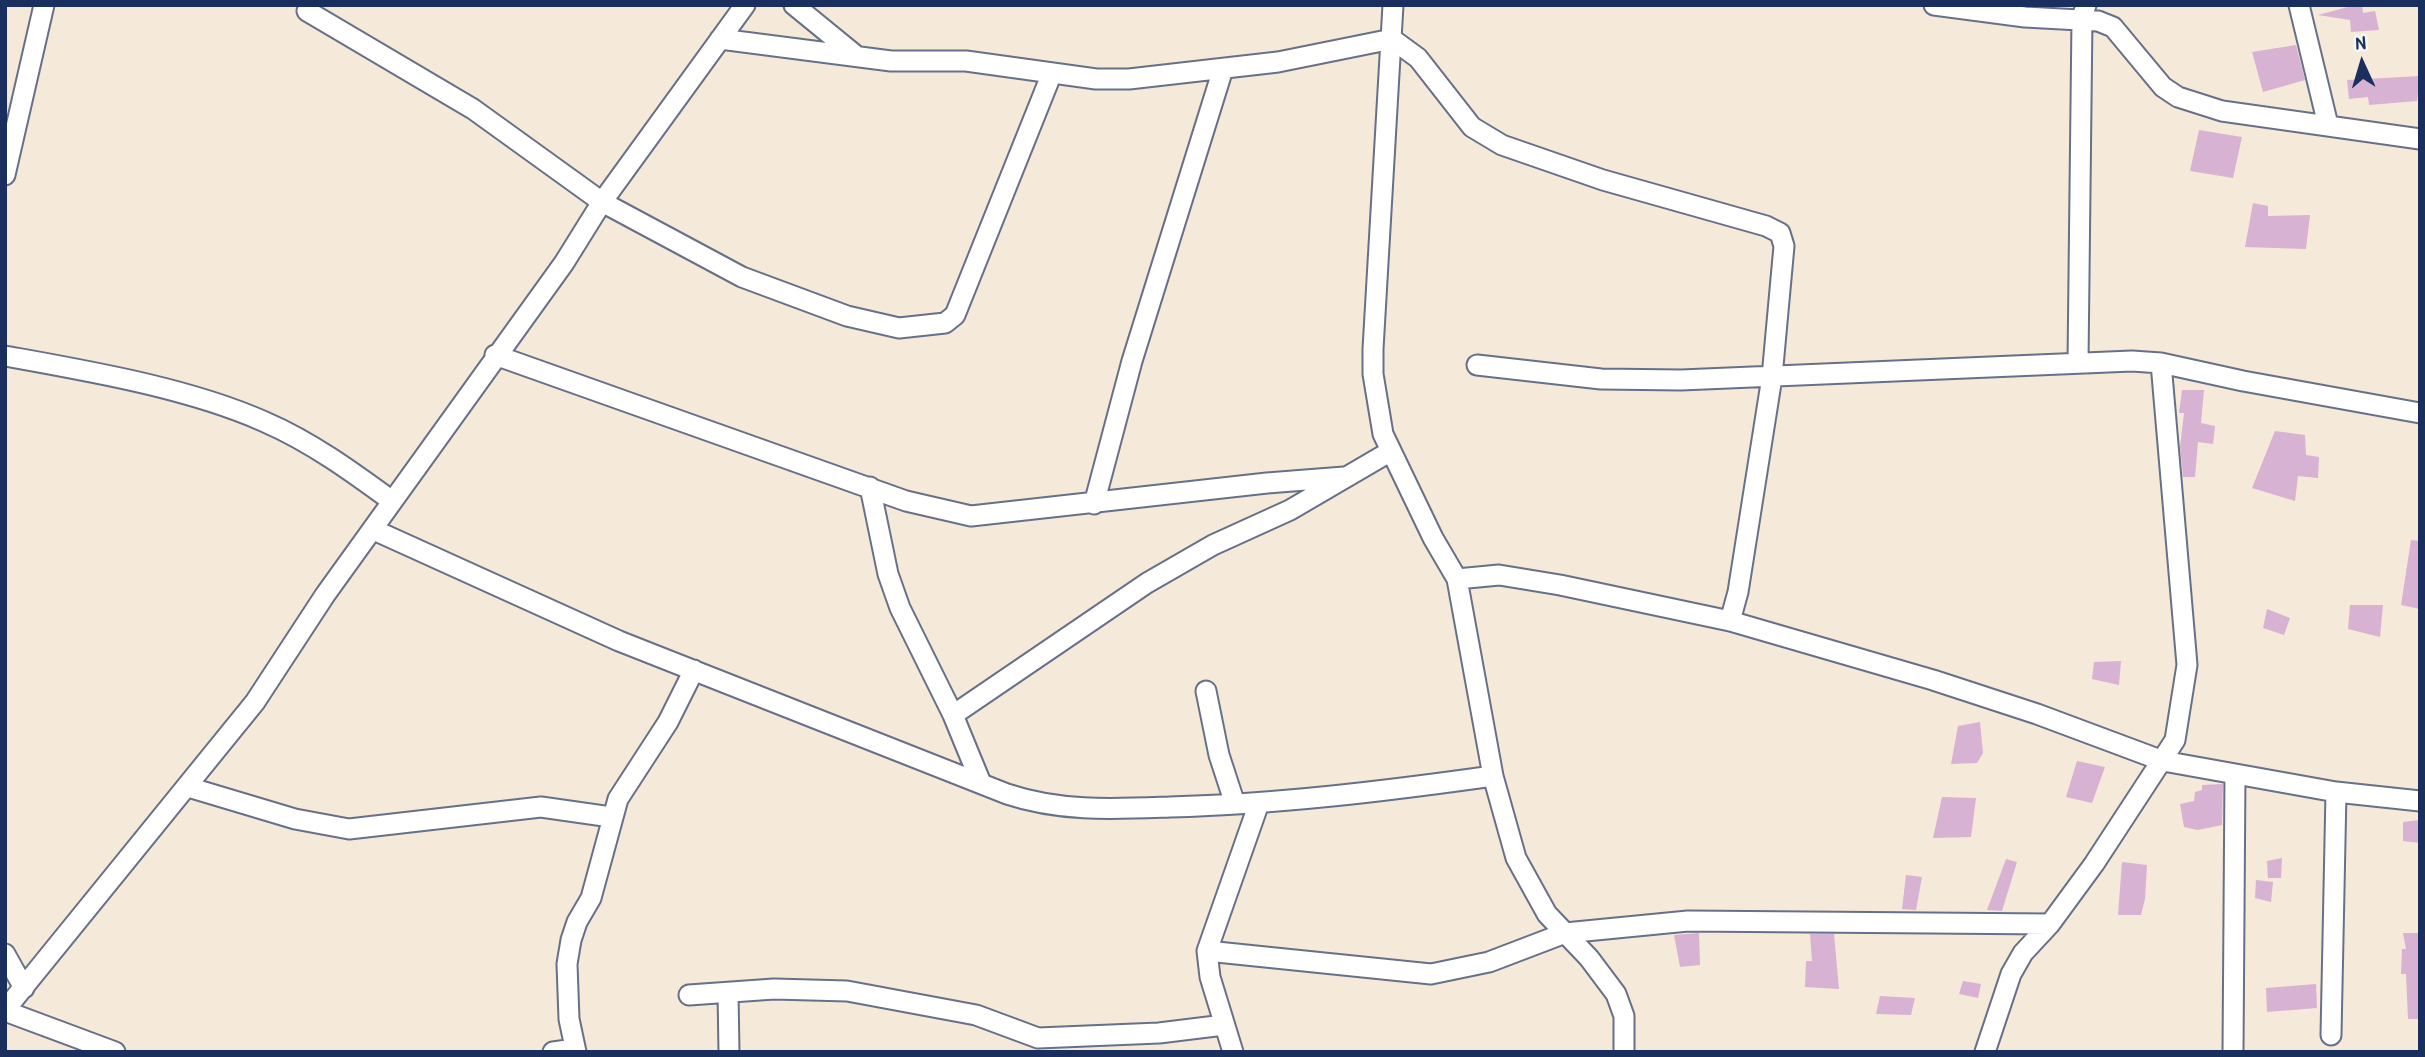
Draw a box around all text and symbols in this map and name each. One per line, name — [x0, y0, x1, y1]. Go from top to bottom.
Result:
north arrow — [2327, 28, 2397, 98]
text: N — [2355, 29, 2366, 55]

